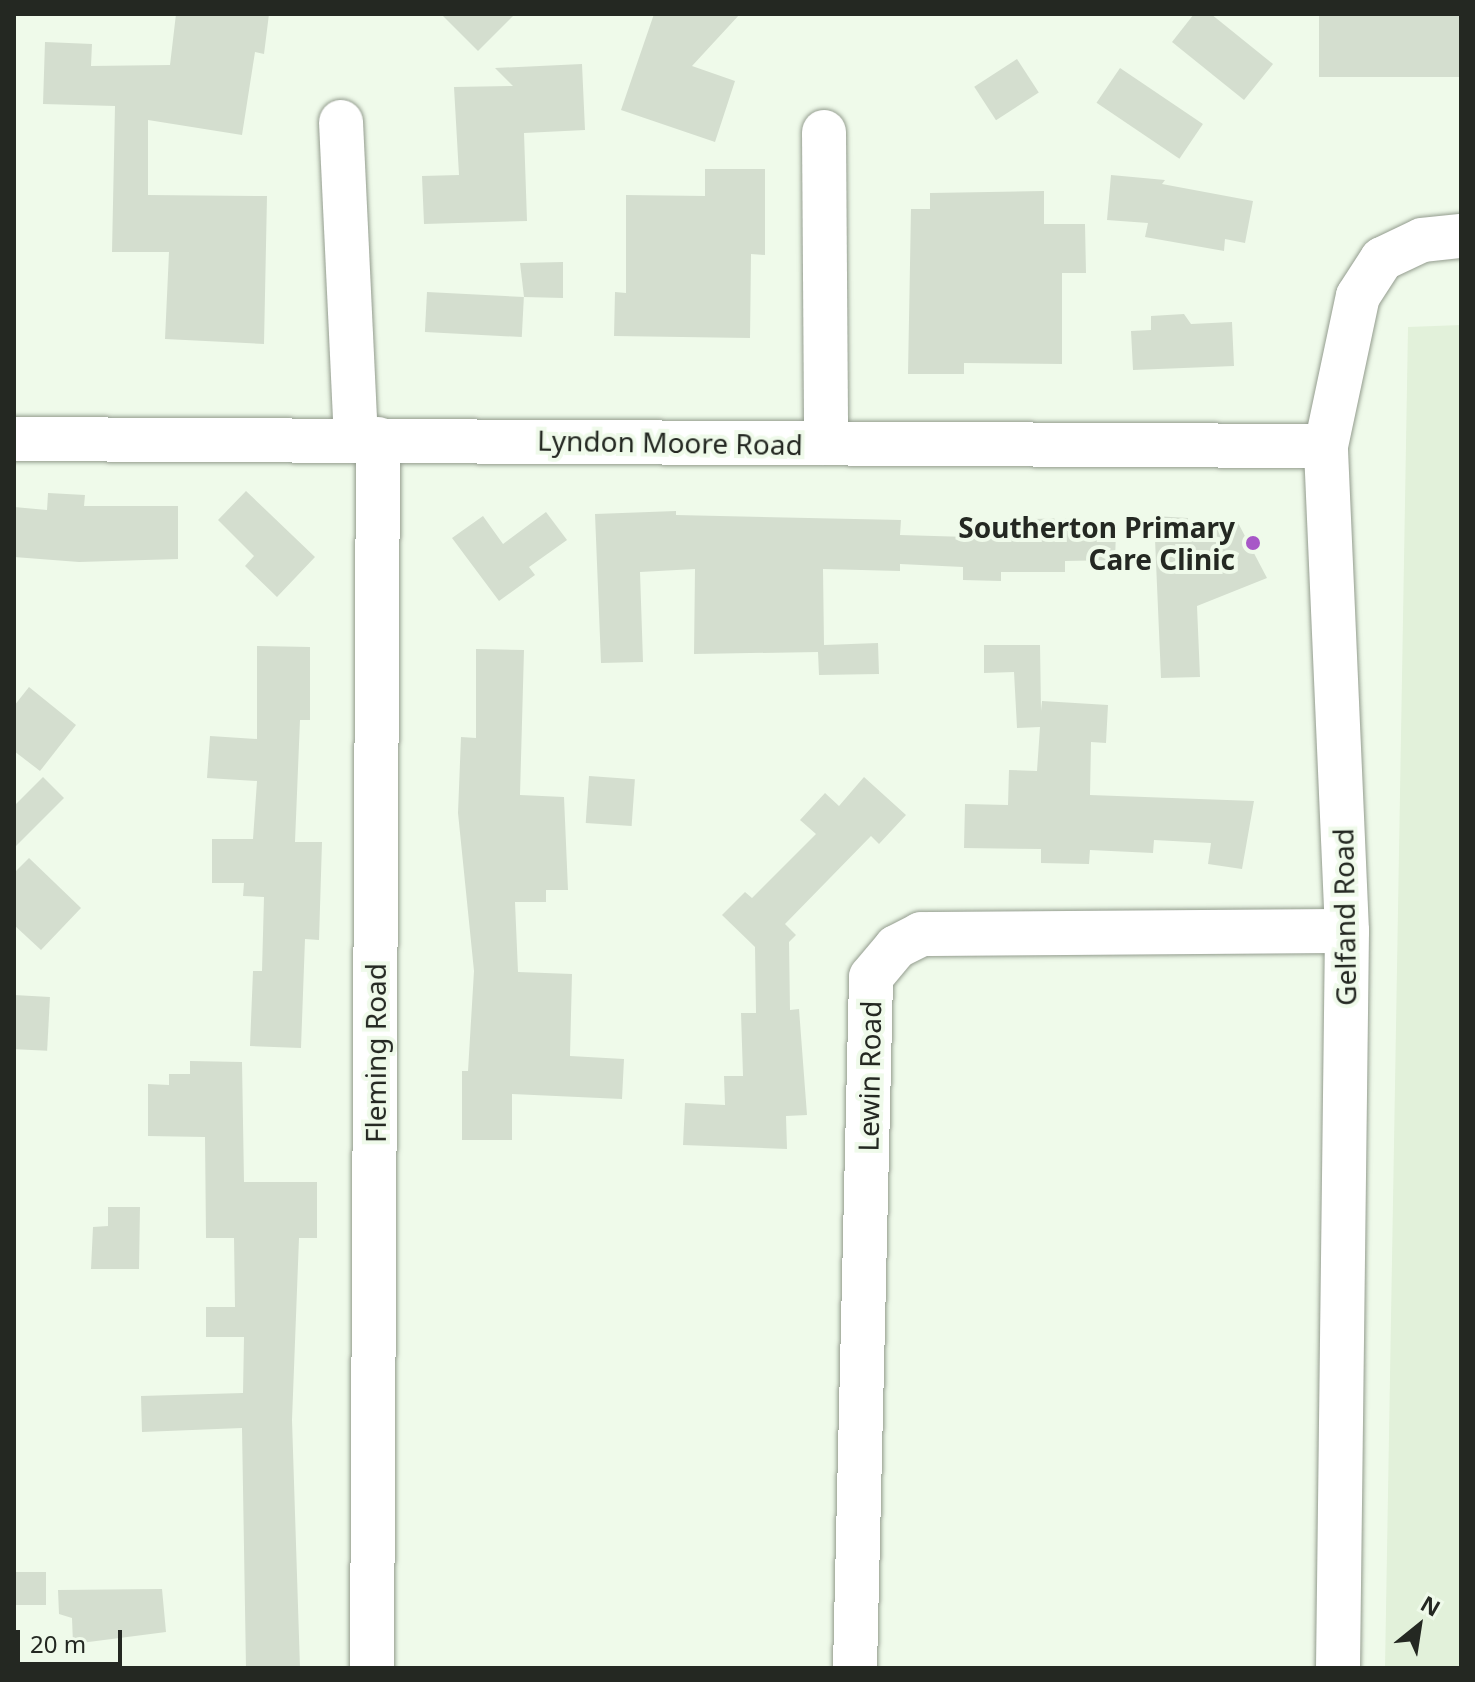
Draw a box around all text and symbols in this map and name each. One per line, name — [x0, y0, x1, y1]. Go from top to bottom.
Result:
street label: Lyndon Moore Road — [537, 423, 803, 461]
place label: Southerton Primary Care Clinic — [958, 510, 1235, 576]
marker: Southerton Primary Care Clinic — [1242, 532, 1264, 554]
street label: Gelfand Road — [1326, 828, 1362, 1006]
street label: Fleming Road — [358, 963, 392, 1143]
street label: Lewin Road — [851, 1000, 887, 1152]
north arrow — [1379, 1586, 1459, 1666]
text: N — [1416, 1588, 1446, 1623]
scale bar — [20, 1614, 126, 1664]
text: 20 m — [30, 1627, 86, 1660]

